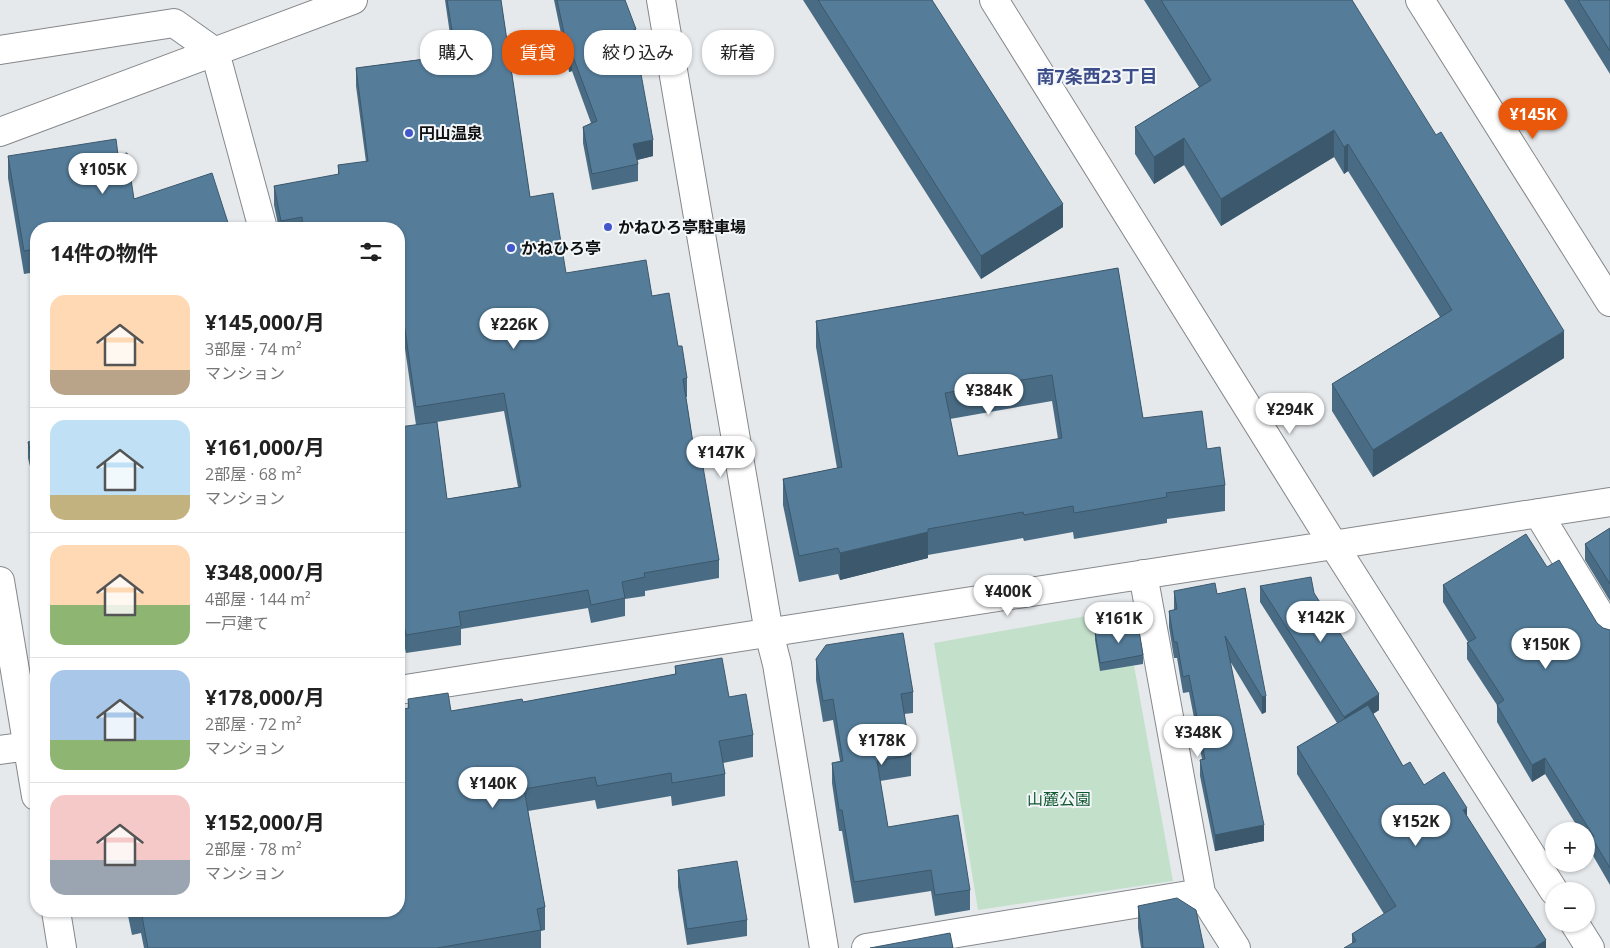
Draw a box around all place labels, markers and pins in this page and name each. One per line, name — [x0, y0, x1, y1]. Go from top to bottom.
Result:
pin: ¥145K — [1498, 98, 1568, 140]
place label: 円山温泉 — [419, 122, 483, 144]
marker: 円山温泉 — [403, 127, 415, 139]
pin: ¥105K — [68, 152, 138, 195]
place label: かねひろ亭駐車場 — [618, 216, 746, 238]
marker: かねひろ亭駐車場 — [602, 221, 614, 233]
place label: かねひろ亭 — [521, 237, 601, 259]
marker: かねひろ亭 — [505, 242, 517, 254]
pin: ¥226K — [479, 308, 549, 350]
pin: ¥384K — [954, 374, 1024, 416]
pin: ¥294K — [1255, 392, 1325, 435]
pin: ¥147K — [686, 436, 756, 478]
pin: ¥400K — [973, 574, 1043, 617]
pin: ¥142K — [1286, 600, 1356, 643]
pin: ¥161K — [1084, 602, 1154, 644]
pin: ¥150K — [1511, 628, 1581, 670]
pin: ¥348K — [1163, 716, 1233, 758]
pin: ¥178K — [847, 724, 917, 766]
pin: ¥140K — [458, 766, 528, 809]
pin: ¥152K — [1381, 804, 1451, 847]

